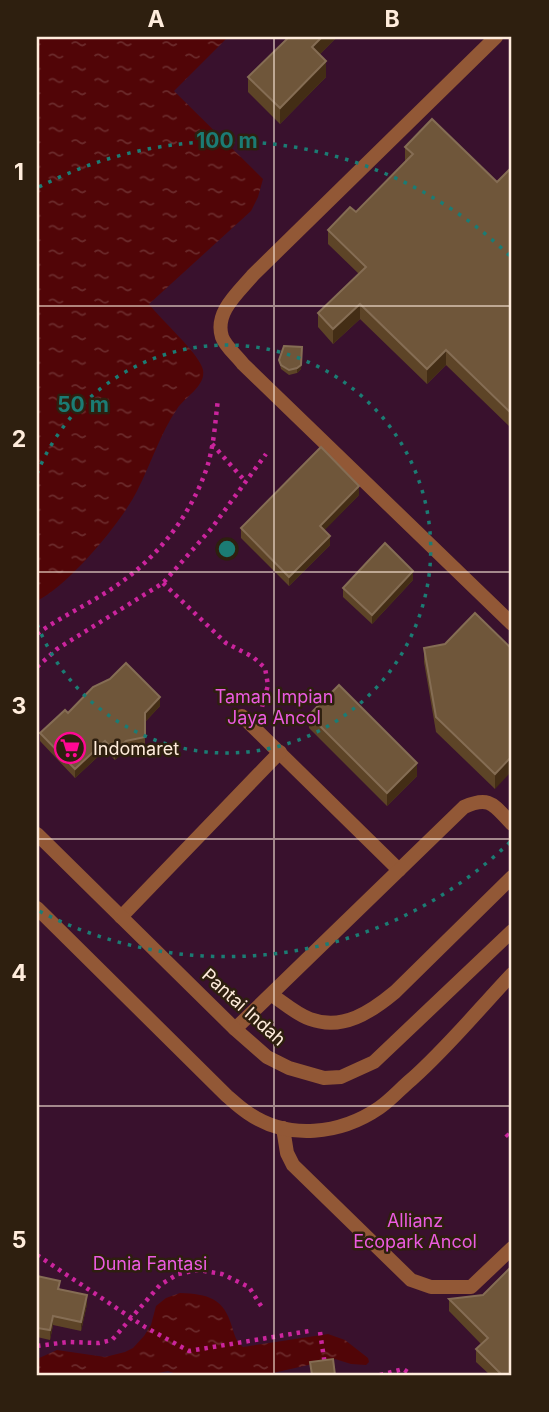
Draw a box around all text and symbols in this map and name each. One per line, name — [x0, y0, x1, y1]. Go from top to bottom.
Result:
text: A — [147, 5, 165, 33]
text: B — [384, 5, 400, 33]
text: 100 m — [196, 128, 258, 153]
text: 1 — [14, 158, 24, 186]
text: 50 m — [57, 392, 109, 417]
text: 2 — [12, 425, 26, 453]
centre of rings — [215, 537, 239, 561]
park label: Taman Impian Jaya Ancol — [215, 686, 333, 728]
text: 3 — [12, 692, 26, 720]
supermarket icon: Indomaret — [53, 731, 87, 765]
place label: Indomaret — [93, 738, 179, 759]
text: 4 — [11, 959, 27, 987]
street label: Pantai Indah — [198, 964, 290, 1050]
park label: Allianz Ecopark Ancol — [353, 1210, 477, 1252]
text: 5 — [12, 1226, 26, 1254]
park label: Dunia Fantasi — [93, 1253, 207, 1274]

